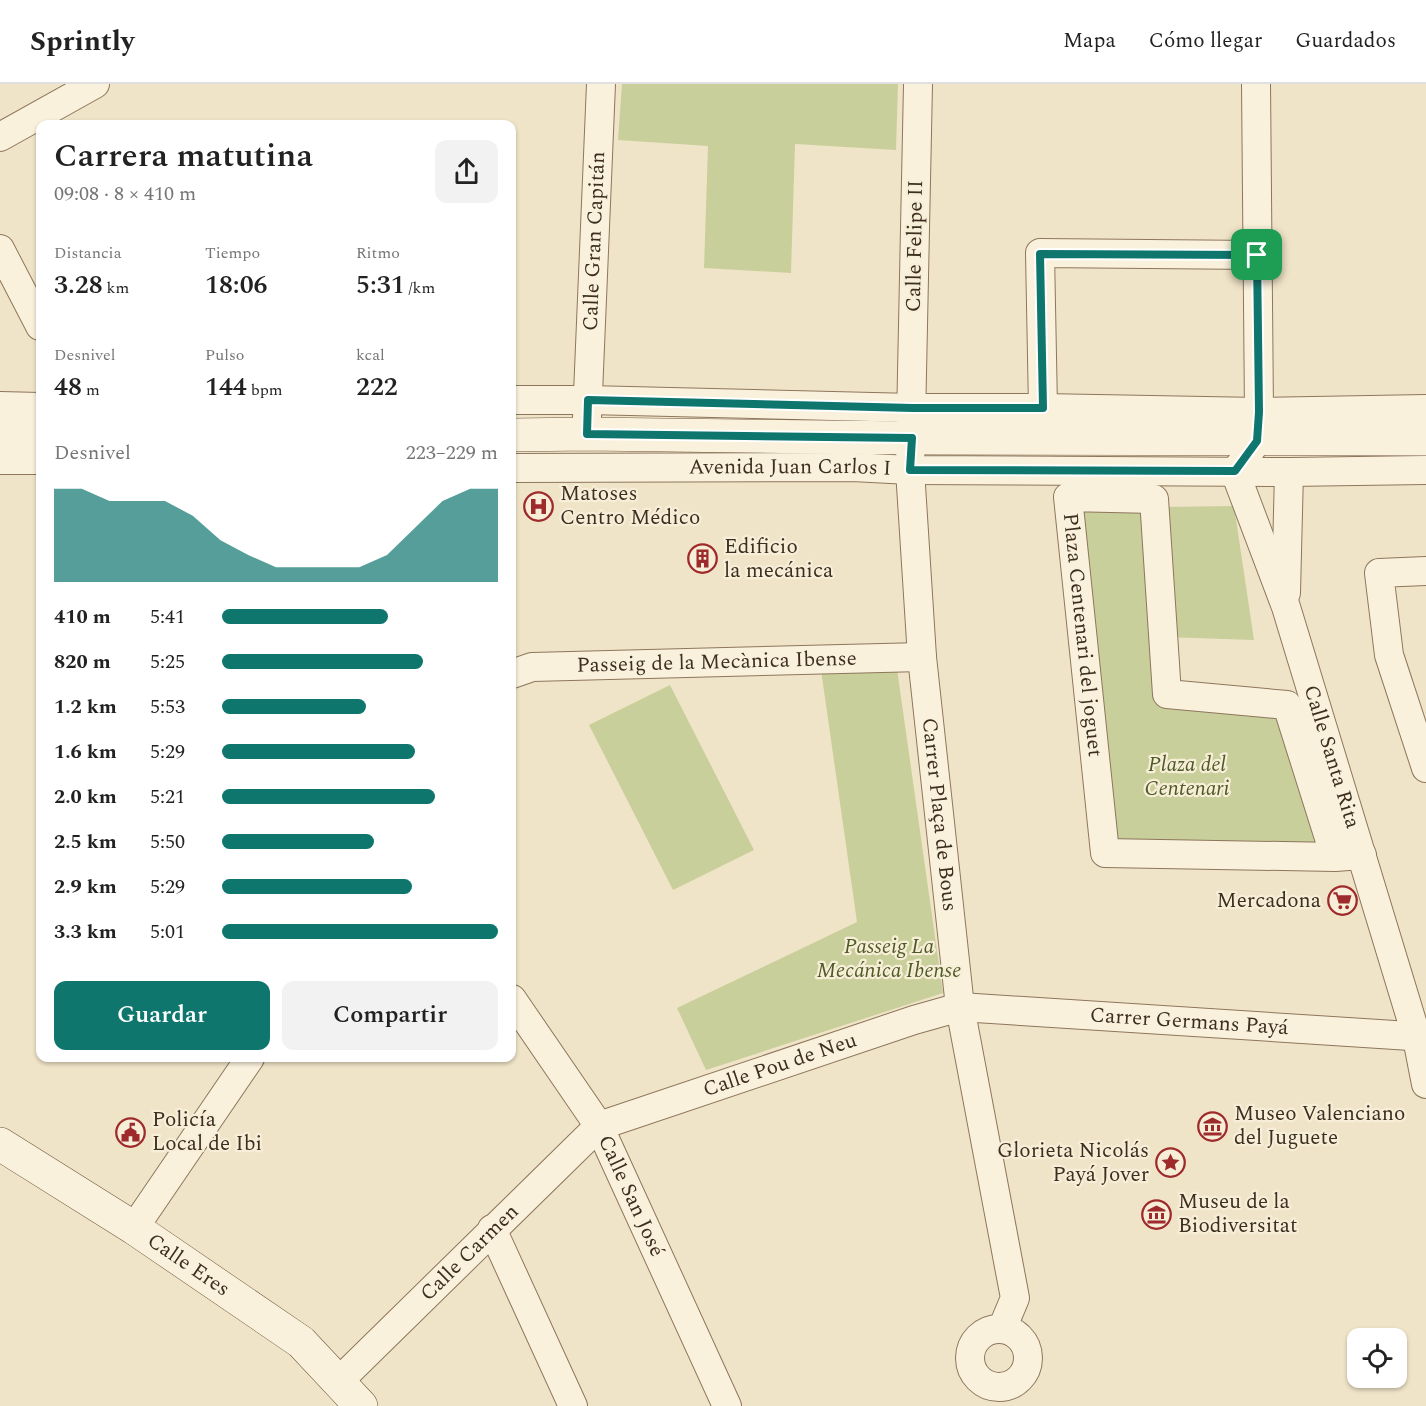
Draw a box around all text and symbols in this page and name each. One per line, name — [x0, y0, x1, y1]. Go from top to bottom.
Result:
text: Sprintly — [30, 20, 134, 63]
text: Mapa — [1063, 25, 1116, 57]
text: Cómo llegar — [1149, 25, 1262, 57]
text: Guardados — [1295, 25, 1396, 57]
text: Carrera matutina — [54, 131, 313, 181]
button: share — [435, 140, 498, 203]
street label: Calle Gran Capitán — [575, 151, 614, 332]
text: 09:08 · 8 × 410 m — [54, 179, 196, 209]
street label: Calle Felipe II — [898, 180, 932, 312]
pin — [1231, 229, 1282, 280]
icon: arrive — [1240, 238, 1273, 271]
text: Distancia — [54, 241, 121, 265]
text: Tiempo — [205, 241, 260, 265]
text: Ritmo — [356, 241, 400, 265]
text: 3.28 — [54, 265, 103, 305]
text: 18:06 — [205, 265, 268, 305]
text: 5:31 — [356, 265, 405, 305]
text: km — [103, 276, 129, 300]
text: /km — [405, 276, 435, 300]
text: Desnivel — [54, 343, 115, 367]
text: Pulso — [205, 343, 244, 367]
text: kcal — [356, 343, 385, 367]
text: 48 — [54, 367, 82, 407]
text: 144 — [205, 367, 247, 407]
text: 222 — [356, 367, 398, 407]
text: m — [82, 378, 100, 402]
text: bpm — [247, 378, 283, 402]
text: Desnivel — [54, 438, 131, 468]
text: 223–229 m — [406, 438, 498, 468]
street label: Avenida Juan Carlos I — [689, 451, 892, 485]
place label: Matoses Centro Médico — [560, 478, 700, 534]
hospital icon: Matoses Centro Médico — [523, 490, 555, 522]
street label: Plaza Centenari del joguet — [1054, 511, 1111, 759]
place label: Edificio la mecánica — [724, 531, 834, 587]
building icon: Edificio la mecánica — [687, 543, 719, 575]
text: 410 m — [54, 602, 111, 632]
text: 5:41 — [150, 602, 185, 632]
street label: Passeig de la Mecànica Ibense — [576, 643, 857, 682]
text: 820 m — [54, 647, 111, 677]
text: 5:25 — [150, 647, 185, 677]
street label: Calle Santa Rita — [1295, 681, 1369, 833]
text: 1.2 km — [54, 692, 117, 722]
text: 5:53 — [150, 692, 185, 722]
street label: Carrer Plaça de Bous — [913, 716, 966, 913]
text: 1.6 km — [54, 737, 117, 767]
text: 5:29 — [150, 737, 185, 767]
park label: Plaza del Centenari — [1144, 749, 1230, 805]
text: 2.0 km — [54, 782, 117, 812]
text: 5:21 — [150, 782, 185, 812]
text: 2.5 km — [54, 827, 117, 857]
text: 5:50 — [150, 827, 185, 857]
text: 2.9 km — [54, 872, 117, 902]
text: 5:29 — [150, 872, 185, 902]
place label: Mercadona — [1217, 885, 1322, 917]
supermarket icon: Mercadona — [1326, 885, 1358, 917]
text: 3.3 km — [54, 917, 117, 947]
text: 5:01 — [150, 917, 185, 947]
park label: Passeig La Mecánica Ibense — [817, 931, 961, 987]
button: Guardar — [54, 981, 270, 1050]
button: Compartir — [282, 981, 498, 1050]
street label: Carrer Germans Payá — [1089, 999, 1290, 1044]
street label: Calle Pou de Neu — [699, 1024, 861, 1106]
place label: Museo Valenciano del Juguete — [1234, 1098, 1405, 1154]
place label: Policía Local de Ibi — [152, 1104, 262, 1160]
museum icon: Museo Valenciano del Juguete — [1197, 1110, 1229, 1142]
public building icon: Policía Local de Ibi — [115, 1116, 147, 1148]
street label: Calle San José — [589, 1130, 673, 1262]
place label: Glorieta Nicolás Payá Jover — [997, 1135, 1149, 1191]
place icon: Glorieta Nicolás Payá Jover — [1154, 1147, 1186, 1179]
place label: Museu de la Biodiversitat — [1178, 1186, 1298, 1242]
street label: Calle Carmen — [413, 1197, 526, 1309]
museum icon: Museu de la Biodiversitat — [1141, 1198, 1173, 1230]
street label: Calle Eres — [140, 1225, 236, 1305]
map controls — [1347, 1328, 1407, 1388]
button: locate — [1347, 1328, 1407, 1388]

